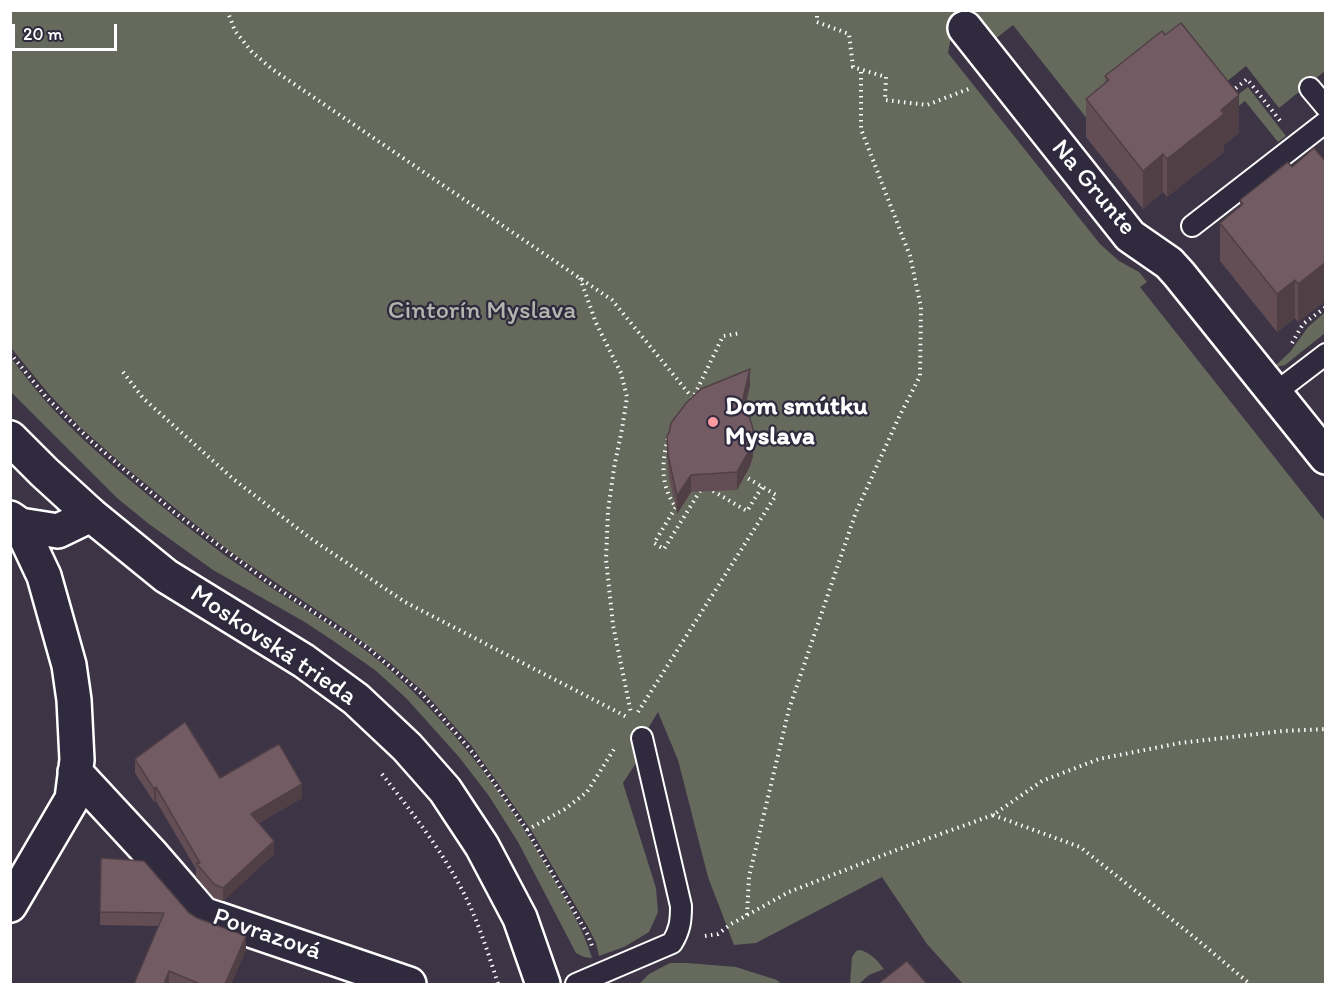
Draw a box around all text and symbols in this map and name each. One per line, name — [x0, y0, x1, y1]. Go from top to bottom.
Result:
scale bar — [15, 12, 120, 50]
text: 20 m — [23, 23, 63, 45]
street label: Na Grunte — [1044, 134, 1142, 242]
park label: Cintorín Myslava — [388, 295, 576, 327]
place label: Dom smútku Myslava — [725, 391, 868, 452]
marker: Dom smútku Myslava — [706, 415, 720, 429]
street label: Moskovská trieda — [184, 579, 362, 713]
street label: Povrazová — [209, 902, 325, 968]

